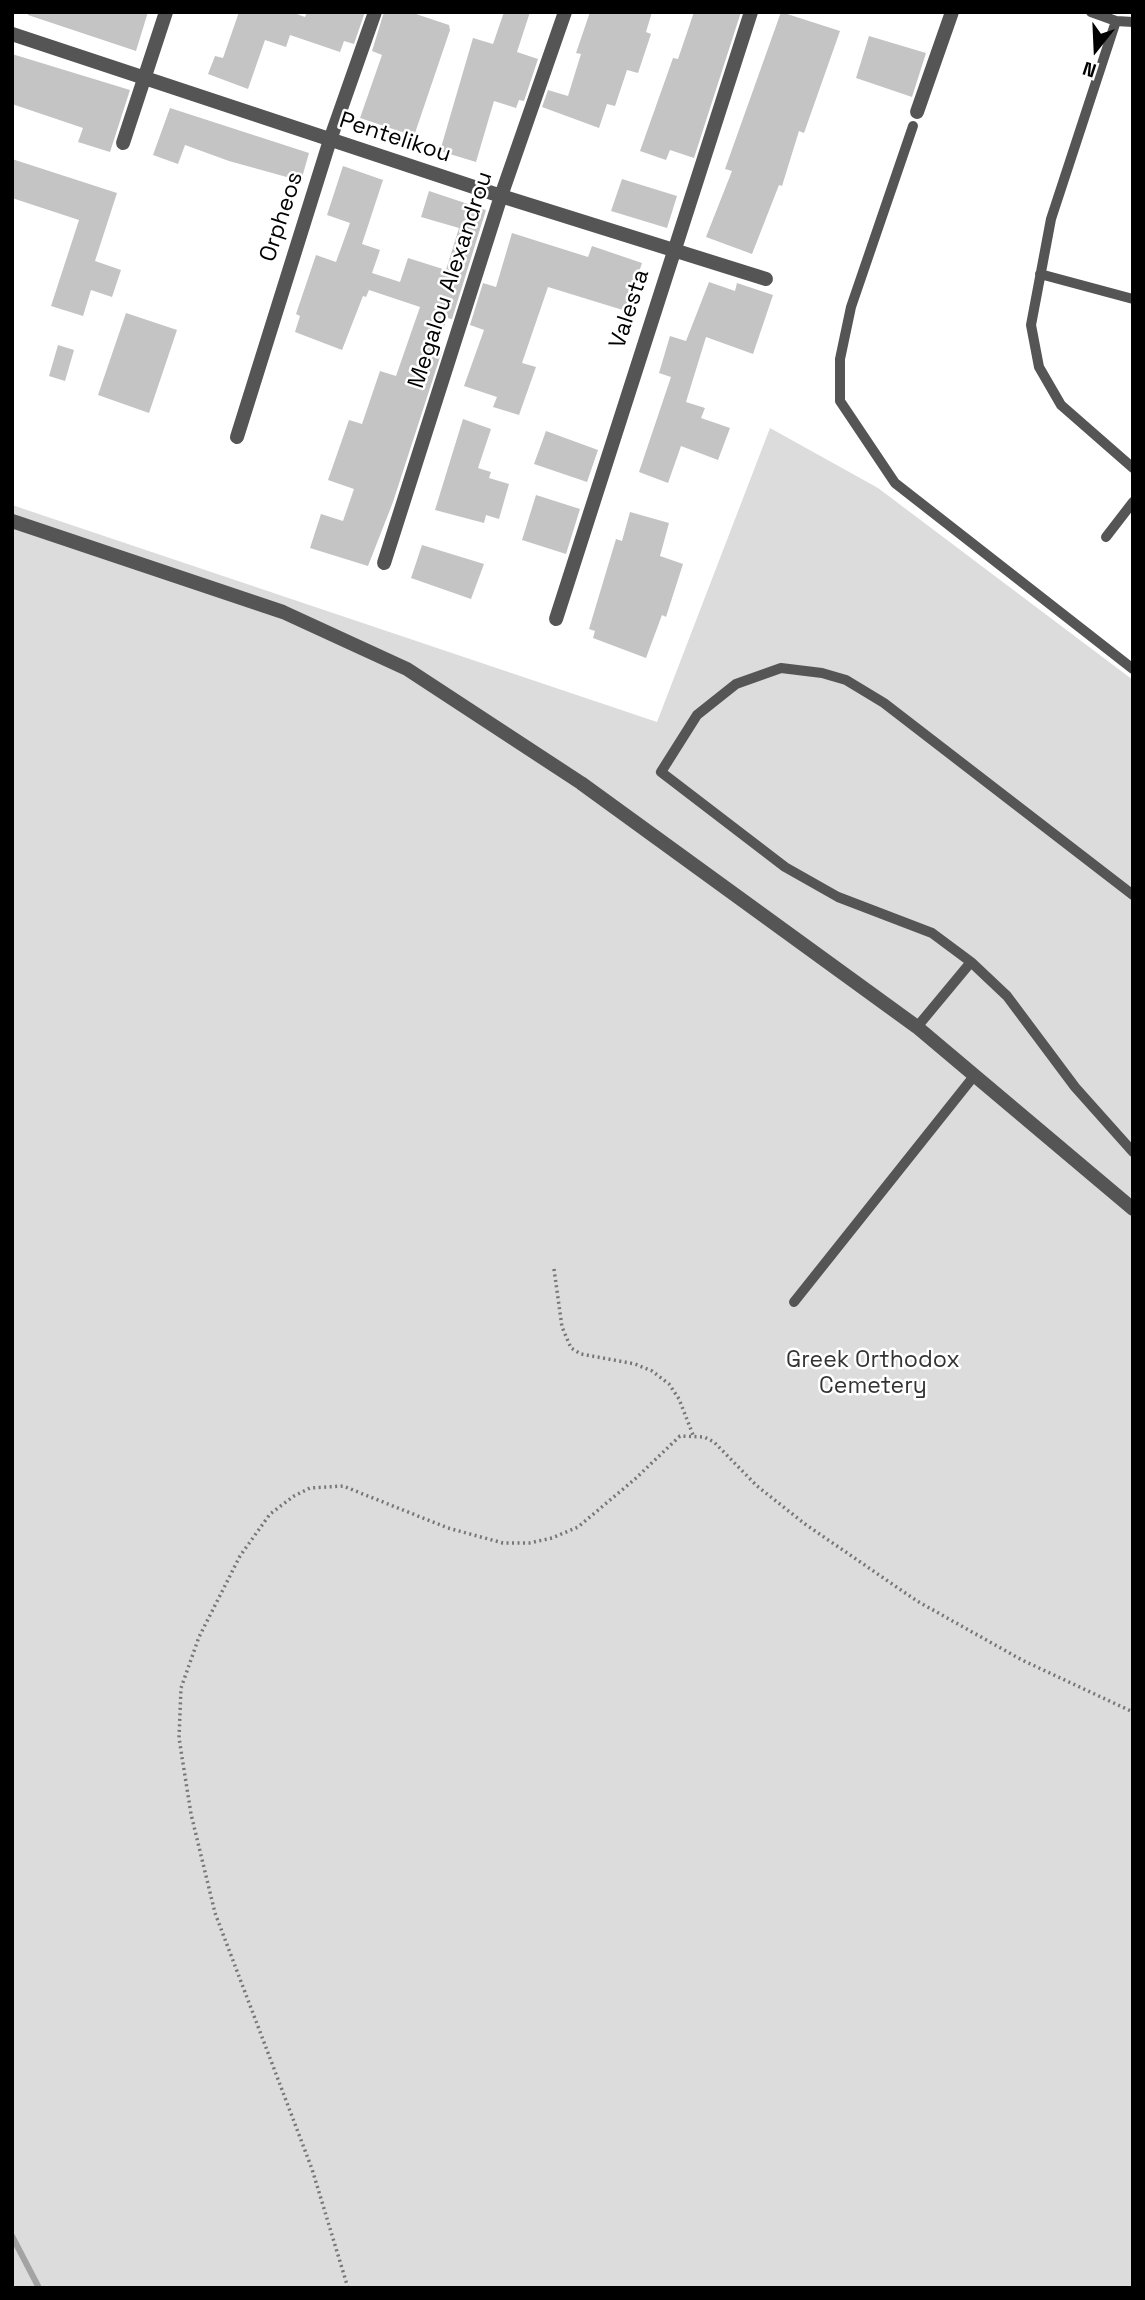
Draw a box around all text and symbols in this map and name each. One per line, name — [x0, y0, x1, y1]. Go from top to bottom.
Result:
north arrow — [1061, 14, 1131, 84]
text: N — [1079, 56, 1099, 83]
street label: Pentelikou — [336, 107, 454, 169]
street label: Megalou Alexandrou — [403, 168, 499, 392]
street label: Orpheos — [255, 169, 309, 265]
street label: Valesta — [604, 266, 656, 352]
park label: Greek Orthodox Cemetery — [786, 1347, 960, 1401]

